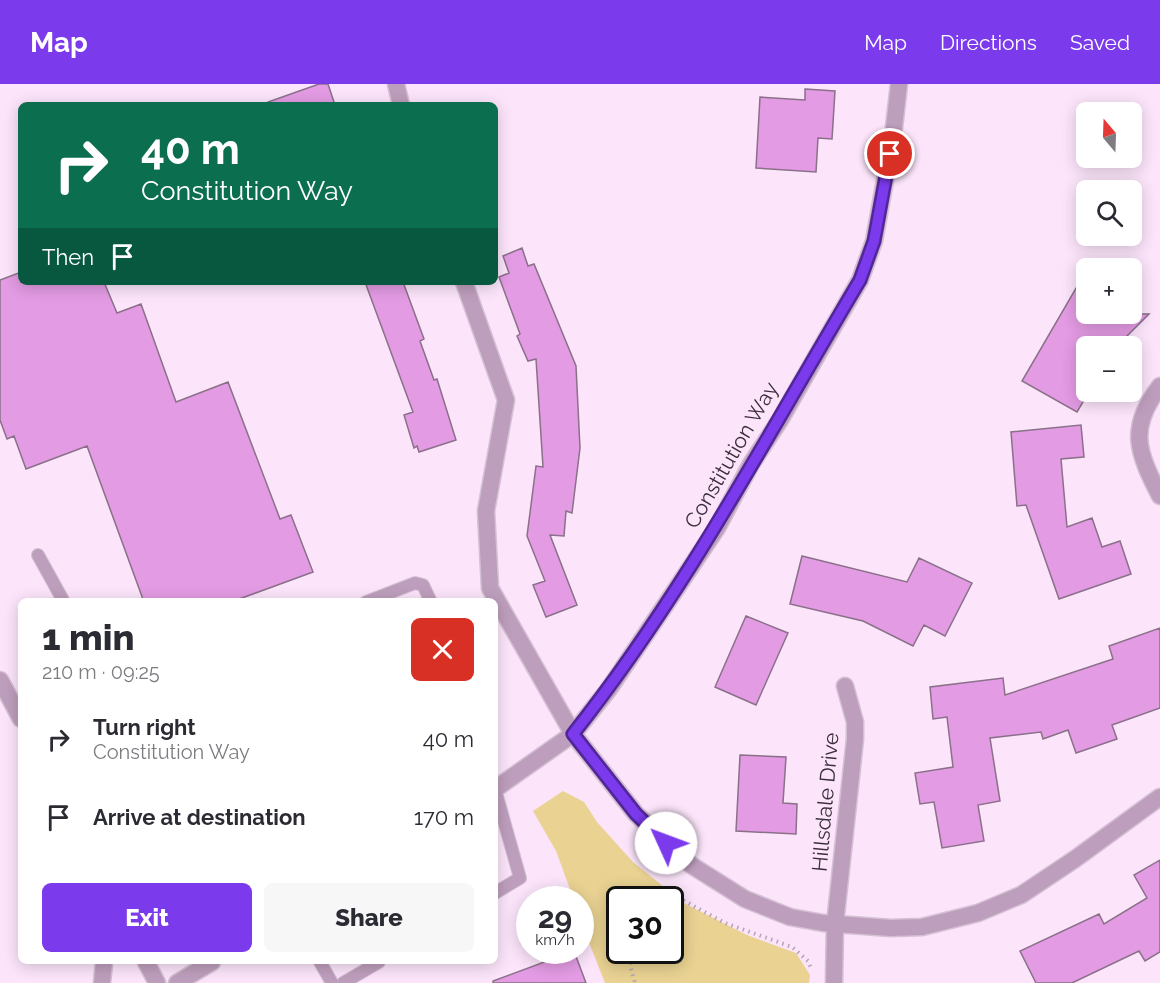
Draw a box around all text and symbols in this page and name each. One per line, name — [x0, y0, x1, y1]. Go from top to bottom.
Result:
text: Map — [30, 26, 88, 59]
text: Map — [864, 30, 907, 55]
text: Directions — [940, 30, 1037, 55]
text: Saved — [1070, 30, 1130, 55]
north arrow — [1076, 102, 1142, 168]
map controls — [1076, 102, 1142, 402]
text: 40 m — [141, 125, 240, 174]
icon: right — [42, 126, 120, 204]
pin — [864, 128, 915, 179]
icon: arrive — [873, 137, 906, 170]
text: Constitution Way — [141, 175, 353, 206]
button: search — [1076, 180, 1142, 246]
icon: arrive — [106, 240, 139, 273]
text: Then — [42, 244, 94, 270]
button: + — [1076, 258, 1142, 324]
button: − — [1076, 336, 1142, 402]
street label: Constitution Way — [679, 377, 783, 533]
text: 1 min — [42, 616, 134, 658]
button: close — [411, 618, 474, 681]
text: 210 m · 09:25 — [42, 660, 160, 684]
text: Turn right — [93, 714, 196, 740]
icon: right — [42, 723, 75, 756]
text: 40 m — [423, 726, 474, 752]
street label: Hillsdale Drive — [806, 731, 844, 873]
text: Constitution Way — [93, 740, 250, 764]
icon: arrive — [42, 801, 75, 834]
text: Arrive at destination — [93, 804, 306, 830]
text: 170 m — [414, 804, 474, 830]
position arrow — [634, 811, 698, 875]
button: Exit — [42, 883, 252, 952]
button: Share — [264, 883, 474, 952]
speed limit sign: 30 — [606, 886, 684, 964]
text: 29 — [538, 900, 572, 935]
text: km/h — [535, 931, 575, 949]

